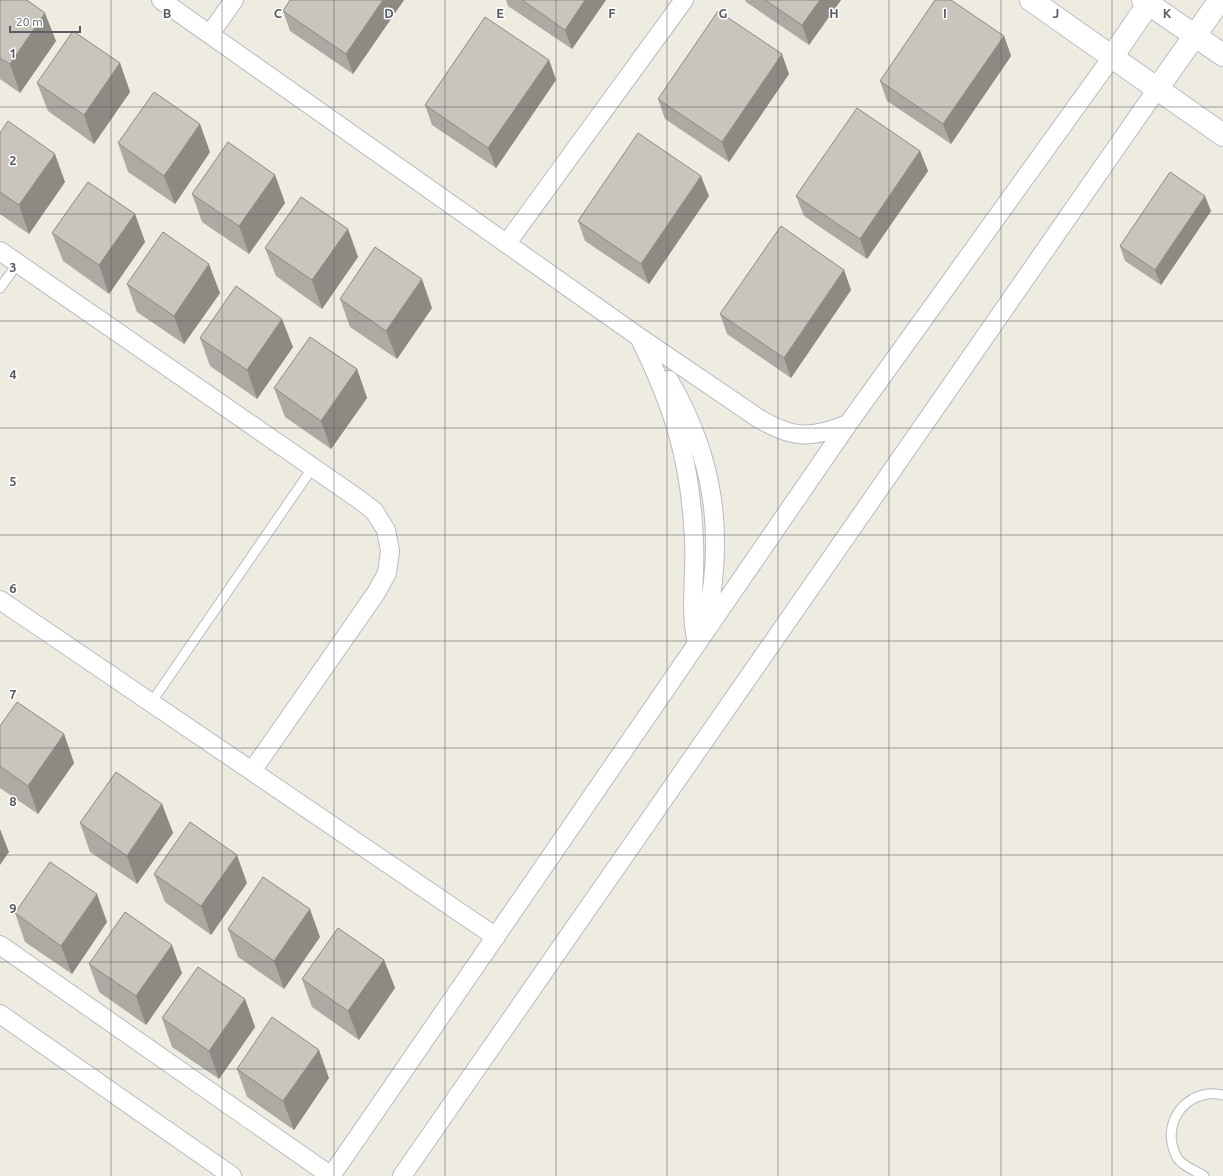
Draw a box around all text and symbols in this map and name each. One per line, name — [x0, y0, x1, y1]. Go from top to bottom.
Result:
text: B — [163, 6, 172, 20]
text: C — [274, 6, 283, 20]
text: D — [384, 6, 394, 20]
text: E — [496, 6, 504, 20]
text: F — [608, 6, 616, 20]
text: G — [719, 6, 728, 20]
text: H — [829, 6, 839, 20]
text: I — [943, 6, 947, 20]
text: J — [1053, 6, 1059, 20]
text: K — [1163, 6, 1172, 20]
scale bar — [10, 8, 80, 34]
text: 20 m — [16, 15, 43, 28]
text: 1 — [9, 46, 17, 60]
text: 2 — [9, 153, 17, 167]
text: 3 — [9, 260, 17, 274]
text: 4 — [9, 367, 17, 381]
text: 5 — [9, 474, 17, 488]
text: 6 — [9, 581, 17, 595]
text: 7 — [9, 687, 17, 701]
text: 8 — [9, 794, 17, 808]
text: 9 — [9, 901, 17, 915]

